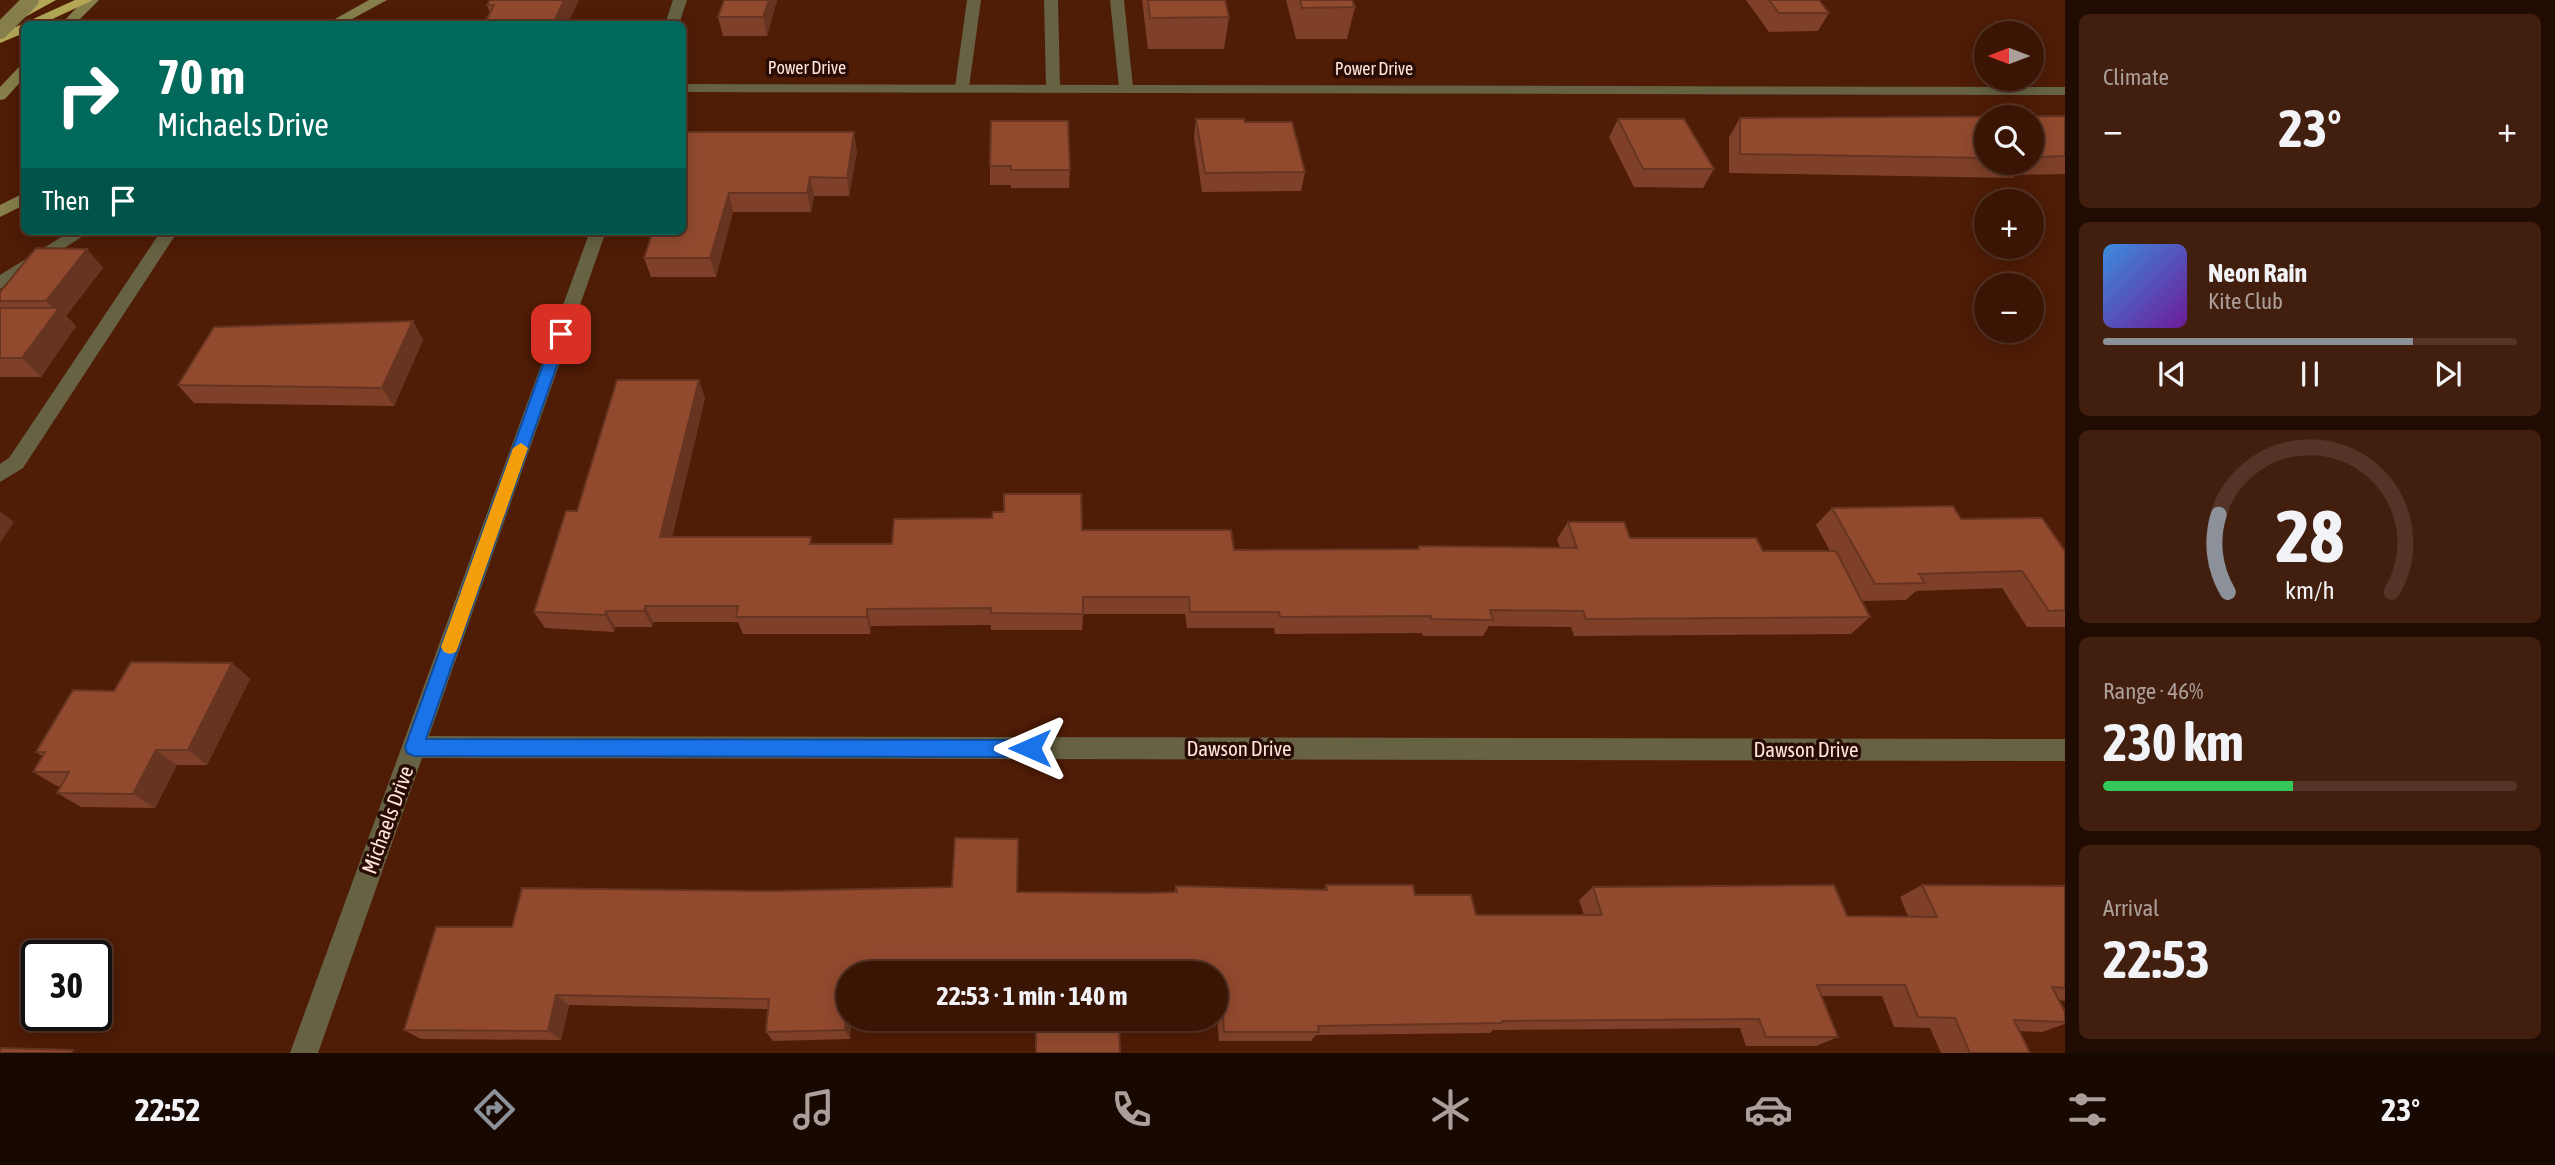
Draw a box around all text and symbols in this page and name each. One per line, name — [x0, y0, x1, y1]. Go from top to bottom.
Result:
north arrow — [1974, 21, 2044, 91]
map controls — [1974, 21, 2044, 343]
text: 70 m — [157, 48, 245, 104]
icon: right — [42, 49, 133, 140]
street label: Power Drive — [768, 57, 846, 78]
street label: Power Drive — [1335, 58, 1413, 79]
text: Climate — [2103, 64, 2169, 90]
text: 23° — [2278, 98, 2342, 158]
button: search — [1974, 105, 2044, 175]
text: Michaels Drive — [157, 106, 329, 143]
text: − — [2103, 107, 2123, 150]
text: + — [2497, 107, 2517, 150]
icon: arrive — [104, 182, 142, 220]
text: Then — [42, 186, 90, 216]
button: + — [1974, 189, 2044, 259]
text: Neon Rain — [2208, 258, 2307, 288]
button: − — [1974, 273, 2044, 343]
text: Kite Club — [2208, 288, 2283, 314]
pin — [531, 304, 591, 364]
icon: arrive — [542, 315, 580, 353]
icon: previous — [2153, 355, 2191, 393]
icon: pause — [2291, 355, 2329, 393]
icon: next — [2429, 355, 2467, 393]
text: 28 — [2276, 495, 2344, 578]
text: km/h — [2285, 576, 2335, 604]
text: Range · 46% — [2103, 678, 2203, 704]
position arrow — [993, 711, 1067, 785]
text: 230 km — [2103, 712, 2244, 772]
street label: Dawson Drive — [1186, 736, 1292, 760]
street label: Dawson Drive — [1753, 737, 1859, 761]
street label: Michaels Drive — [356, 763, 418, 877]
text: Arrival — [2103, 895, 2159, 921]
text: 22:53 — [2103, 929, 2210, 989]
speed limit sign: 30 — [21, 940, 112, 1031]
text: 22:53 · 1 min · 140 m — [937, 981, 1127, 1011]
icon: directions — [470, 1085, 519, 1134]
icon: music — [789, 1085, 838, 1134]
icon: phone — [1107, 1085, 1156, 1134]
icon: climate — [1426, 1085, 1475, 1134]
icon: car — [1744, 1085, 1793, 1134]
icon: filters — [2063, 1085, 2112, 1134]
text: 22:52 — [135, 1091, 201, 1128]
text: 23° — [2381, 1091, 2420, 1128]

